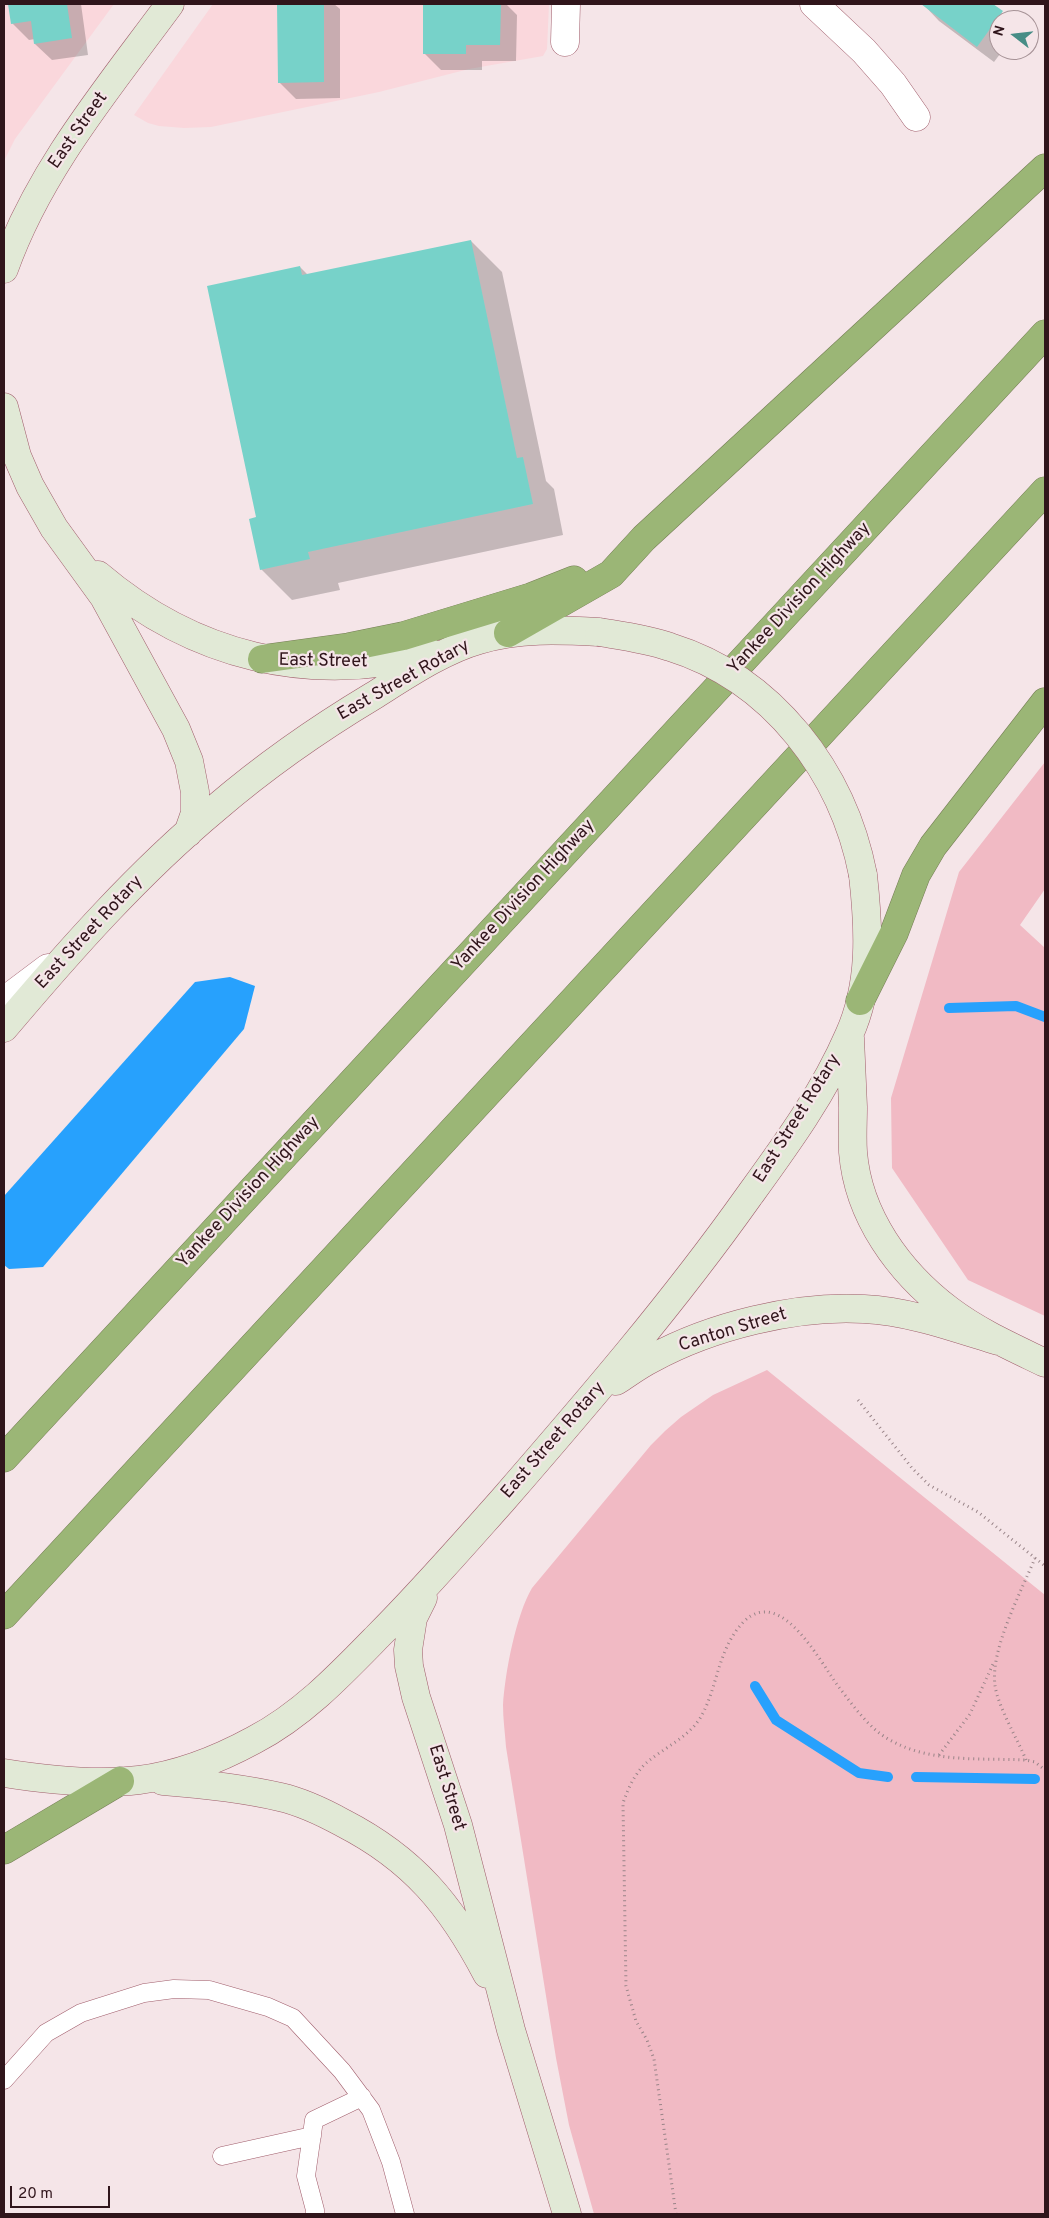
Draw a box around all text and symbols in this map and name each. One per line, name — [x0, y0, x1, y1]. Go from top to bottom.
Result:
north arrow — [989, 10, 1039, 60]
text: N — [991, 24, 1010, 38]
street label: East Street — [45, 88, 113, 174]
street label: Yankee Division Highway — [724, 519, 876, 679]
street label: East Street Rotary — [334, 636, 474, 726]
street label: East Street — [278, 650, 368, 674]
street label: Yankee Division Highway — [448, 816, 600, 976]
street label: East Street Rotary — [32, 872, 148, 994]
street label: East Street Rotary — [750, 1051, 846, 1187]
street label: Yankee Division Highway — [173, 1113, 325, 1273]
street label: Canton Street — [676, 1304, 790, 1358]
street label: East Street Rotary — [497, 1378, 611, 1504]
street label: East Street — [423, 1742, 469, 1834]
scale bar — [12, 2176, 112, 2208]
text: 20 m — [18, 2185, 53, 2204]

